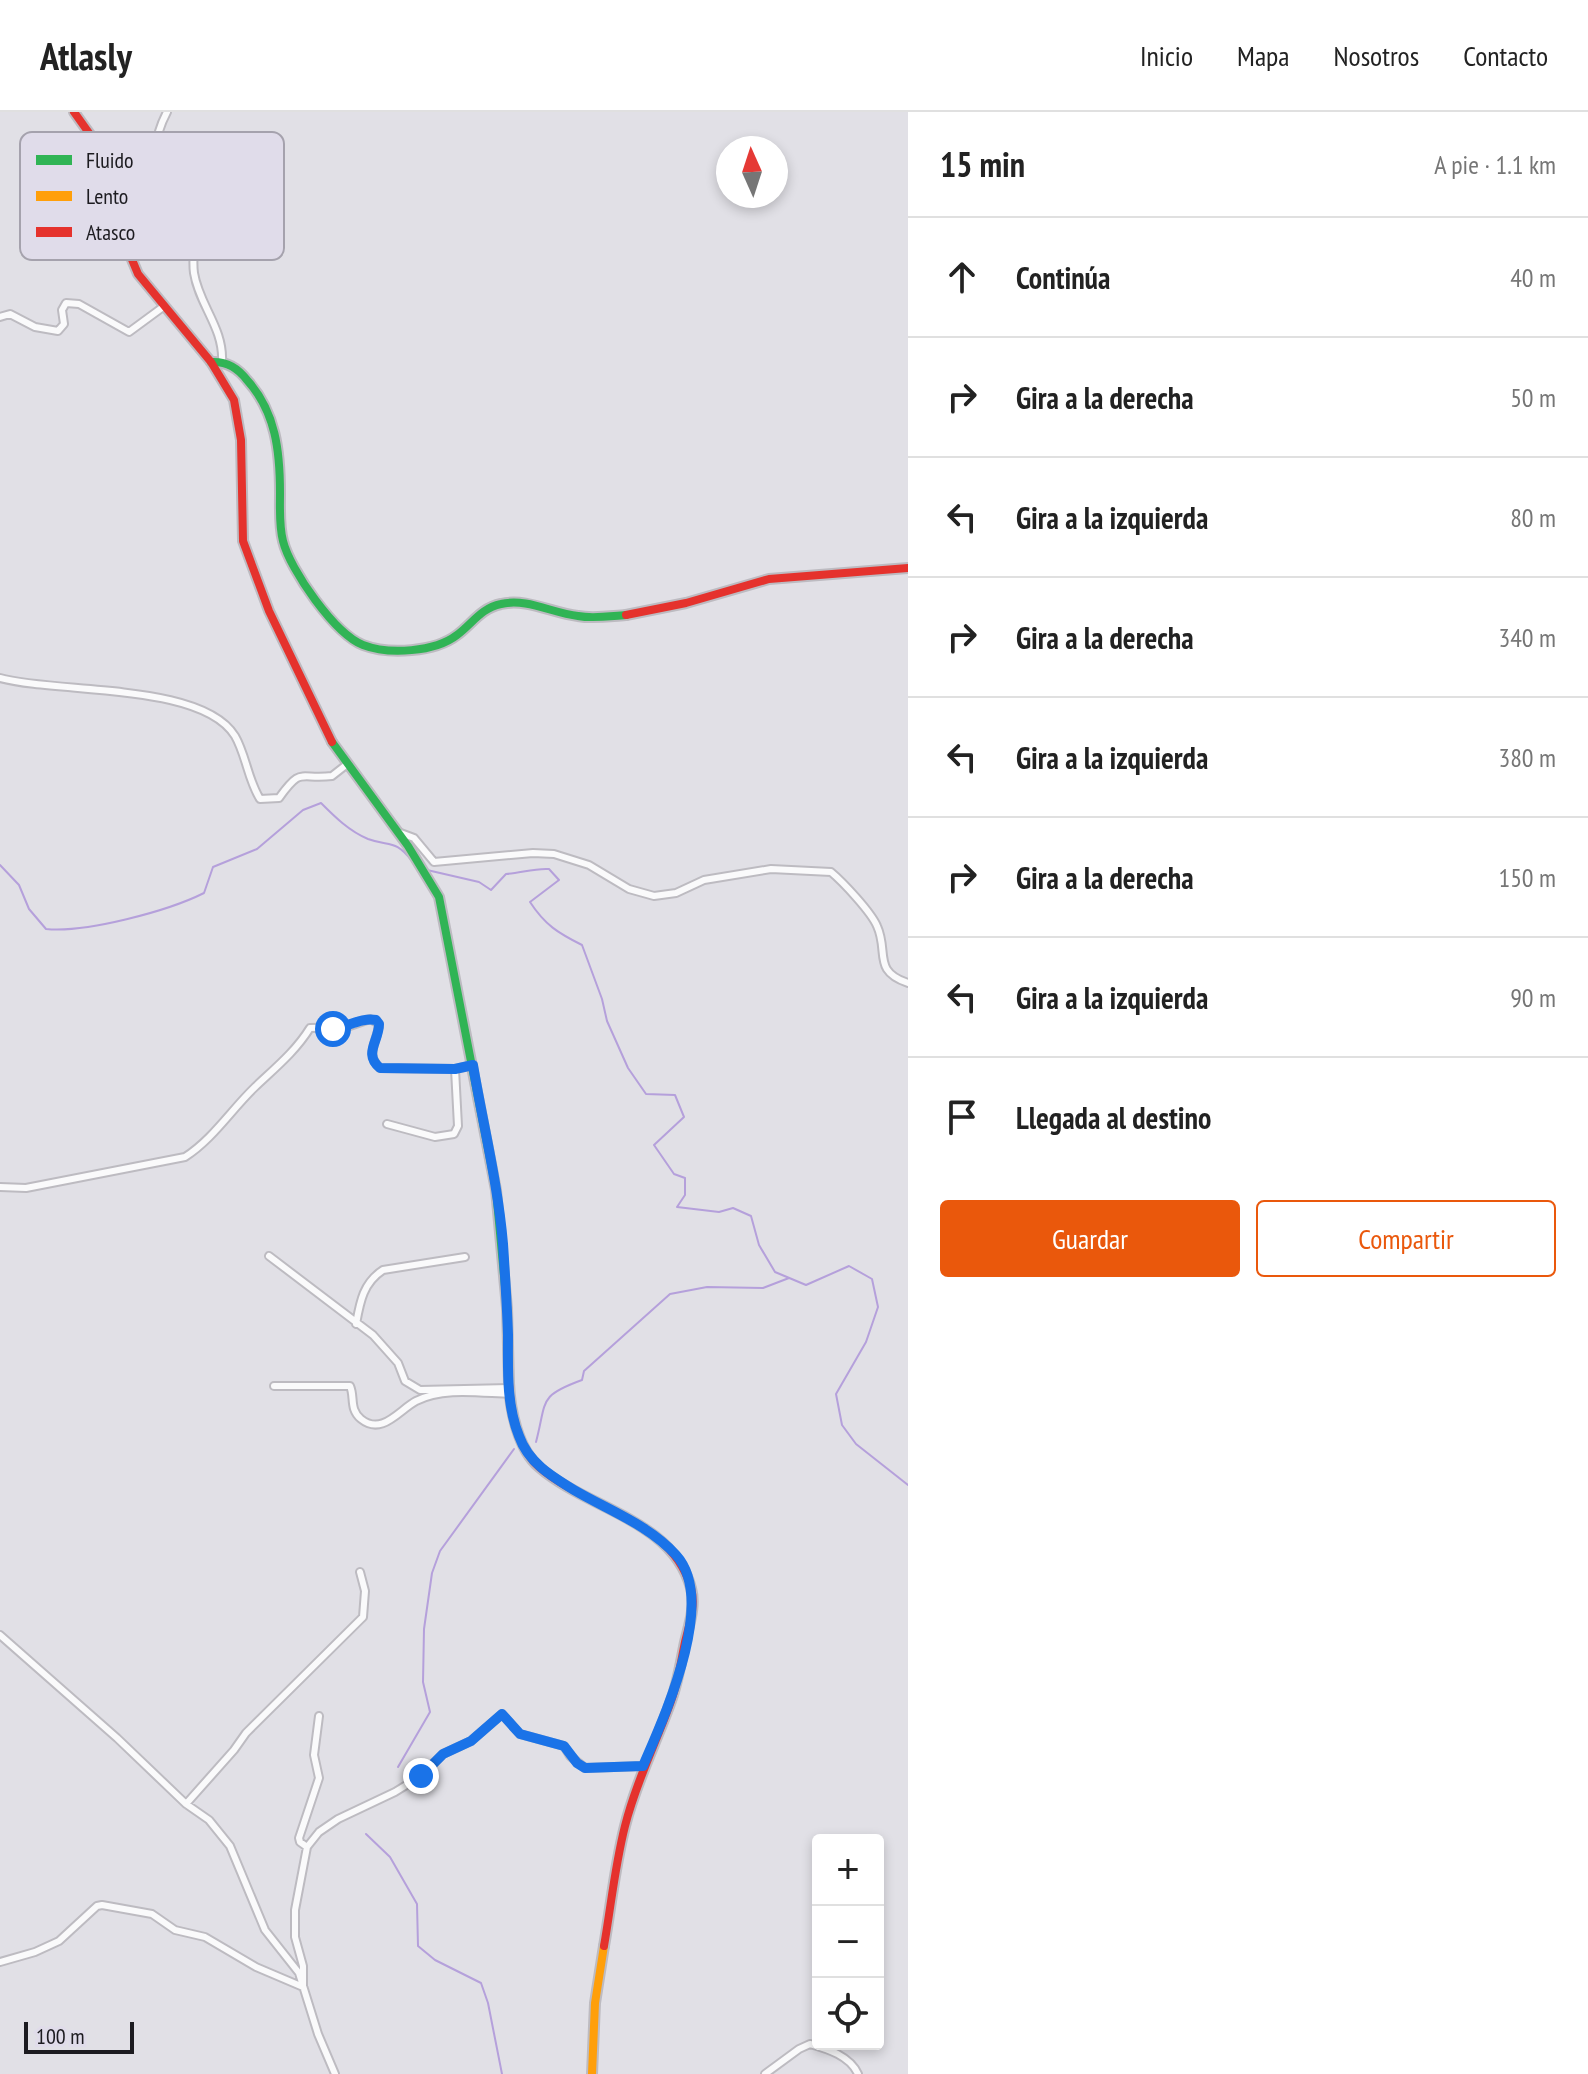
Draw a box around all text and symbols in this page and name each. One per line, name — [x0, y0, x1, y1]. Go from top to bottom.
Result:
text: Atlasly — [40, 31, 132, 80]
text: Inicio — [1140, 37, 1193, 74]
text: Mapa — [1237, 37, 1289, 74]
text: Nosotros — [1333, 37, 1419, 74]
text: Contacto — [1463, 37, 1548, 74]
legend — [20, 132, 284, 260]
north arrow — [716, 136, 788, 208]
text: 15 min — [940, 142, 1025, 186]
text: Fluido — [86, 146, 134, 174]
text: A pie · 1.1 km — [1434, 148, 1556, 181]
text: Lento — [86, 182, 128, 210]
text: Atasco — [86, 218, 135, 246]
icon: ahead — [940, 255, 984, 299]
text: Continúa — [1016, 258, 1110, 297]
text: 40 m — [1510, 261, 1556, 294]
icon: right — [940, 375, 984, 419]
text: Gira a la derecha — [1016, 378, 1194, 417]
text: 50 m — [1510, 381, 1556, 414]
icon: left — [940, 495, 984, 539]
text: Gira a la izquierda — [1016, 498, 1208, 537]
text: 80 m — [1510, 501, 1556, 534]
icon: right — [940, 615, 984, 659]
text: Gira a la derecha — [1016, 618, 1194, 657]
text: 340 m — [1498, 621, 1556, 654]
icon: left — [940, 735, 984, 779]
text: Gira a la izquierda — [1016, 738, 1208, 777]
text: 380 m — [1498, 741, 1556, 774]
icon: right — [940, 855, 984, 899]
text: Gira a la derecha — [1016, 858, 1194, 897]
text: 150 m — [1498, 861, 1556, 894]
icon: left — [940, 975, 984, 1019]
text: Gira a la izquierda — [1016, 978, 1208, 1017]
text: 90 m — [1510, 981, 1556, 1014]
route start — [315, 1011, 351, 1047]
icon: arrive — [940, 1095, 984, 1139]
text: Llegada al destino — [1016, 1098, 1211, 1137]
button: Guardar — [940, 1200, 1240, 1277]
button: Compartir — [1256, 1200, 1556, 1277]
route end — [403, 1758, 439, 1794]
map controls — [812, 1834, 884, 2050]
button: + — [812, 1834, 884, 1906]
button: − — [812, 1906, 884, 1978]
button: locate — [812, 1978, 884, 2050]
scale bar — [24, 2018, 134, 2054]
text: 100 m — [36, 2022, 85, 2050]

